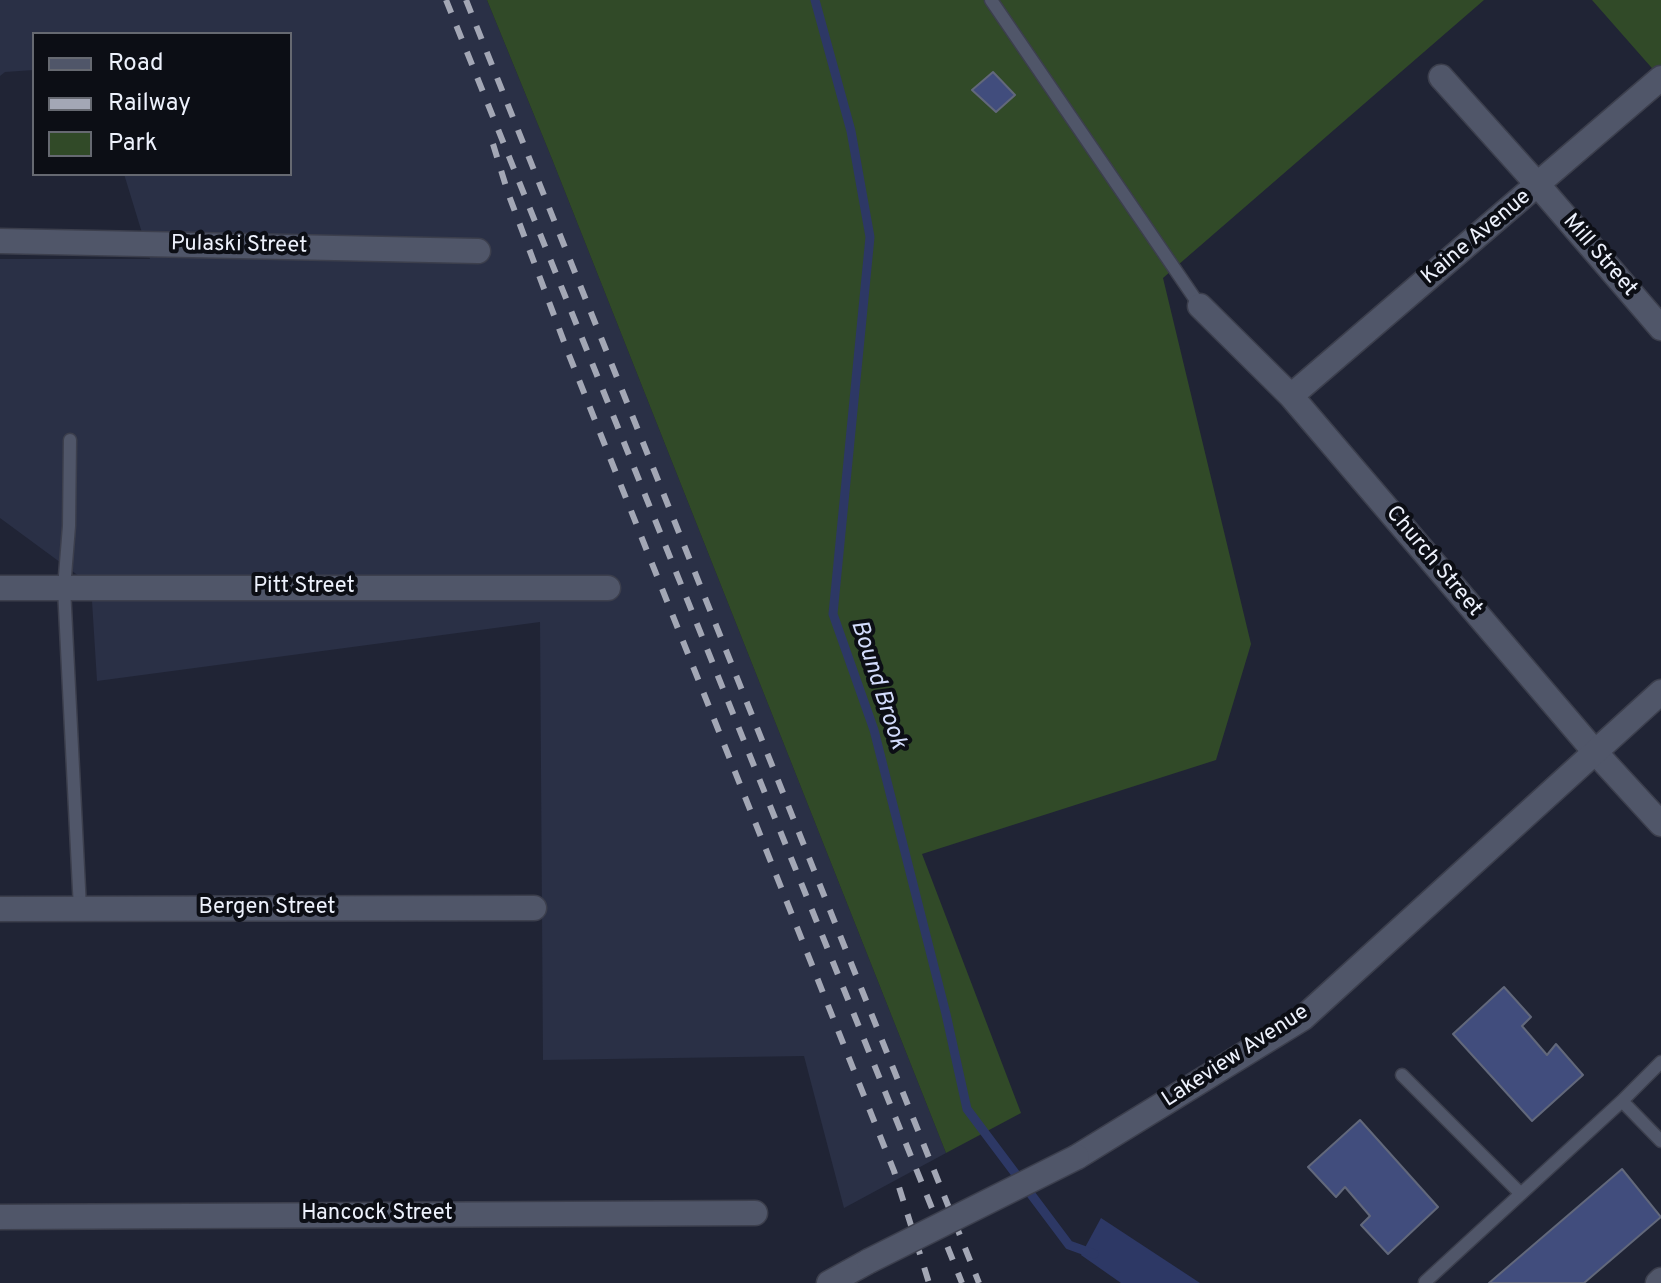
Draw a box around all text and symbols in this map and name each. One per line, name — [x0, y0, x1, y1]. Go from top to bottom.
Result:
legend — [32, 32, 292, 176]
text: Road — [108, 49, 164, 79]
text: Railway — [108, 89, 191, 119]
text: Park — [108, 129, 158, 159]
street label: Kaine Avenue — [1417, 185, 1537, 291]
street label: Mill Street — [1556, 209, 1642, 303]
street label: Pulaski Street — [170, 232, 308, 260]
street label: Church Street — [1379, 501, 1487, 623]
street label: Pitt Street — [253, 575, 355, 601]
water label: Bound Brook — [843, 617, 911, 753]
street label: Bergen Street — [198, 896, 336, 922]
street label: Lakeview Avenue — [1158, 1000, 1314, 1114]
street label: Hancock Street — [301, 1202, 453, 1228]

